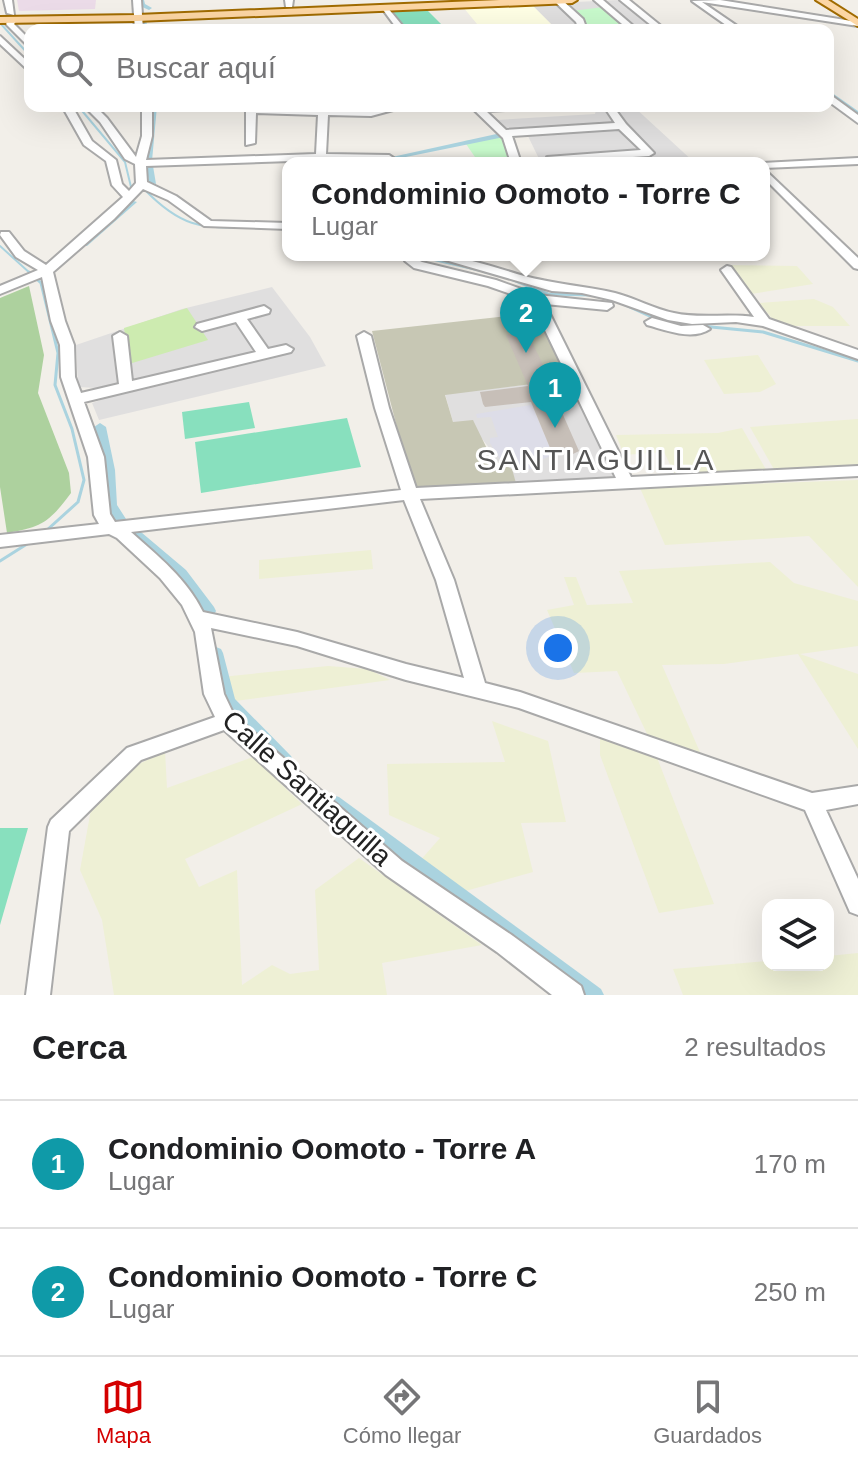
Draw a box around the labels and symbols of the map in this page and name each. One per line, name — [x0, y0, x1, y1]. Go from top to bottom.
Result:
pin: 2 — [500, 287, 552, 353]
pin: 1 — [529, 362, 581, 428]
district label: SANTIAGUILLA — [476, 443, 716, 476]
your location — [538, 628, 578, 668]
street label: Calle Santiaguilla — [216, 704, 398, 872]

